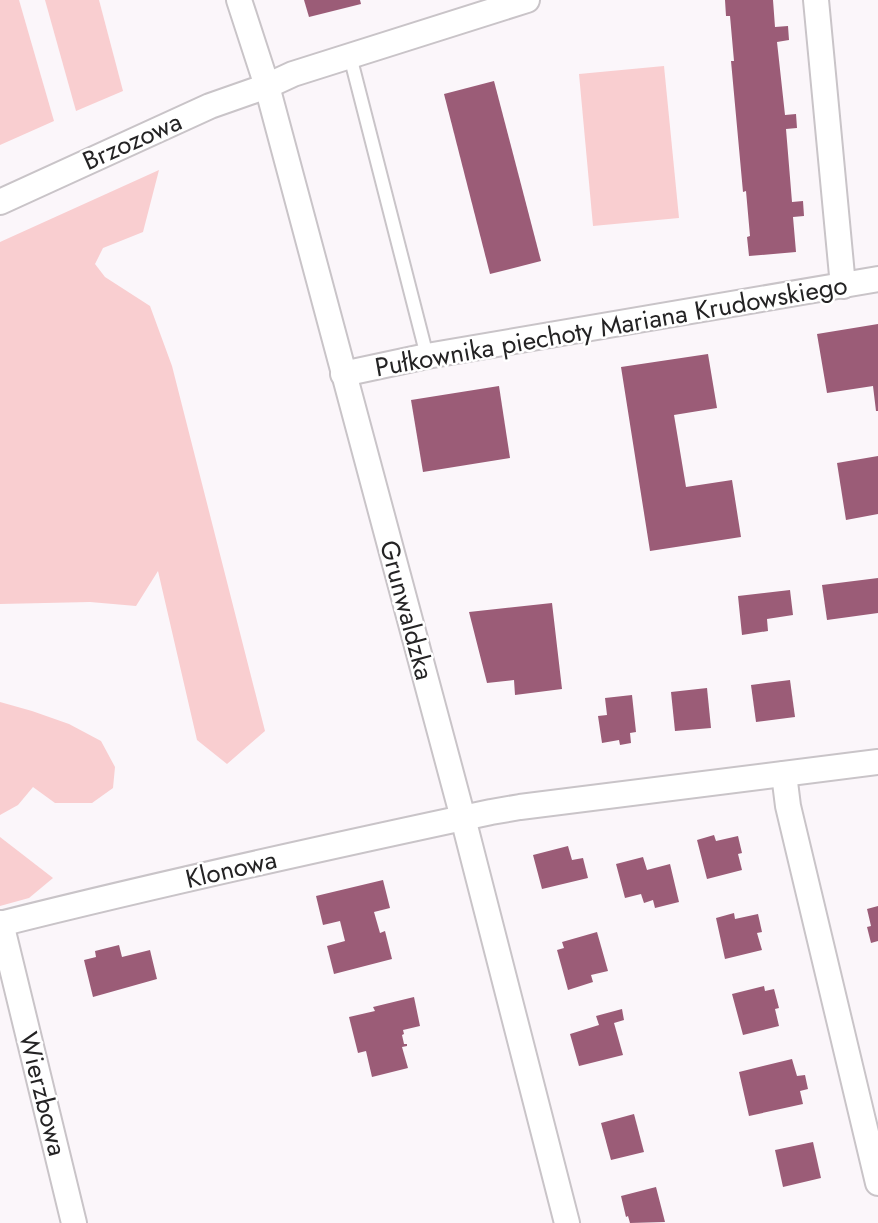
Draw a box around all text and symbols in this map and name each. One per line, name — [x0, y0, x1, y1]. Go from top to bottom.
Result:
street label: Brzozowa — [76, 102, 188, 180]
street label: Pułkownika piechoty Mariana Krudowskiego — [372, 266, 850, 386]
street label: Grunwaldzka — [370, 536, 444, 684]
street label: Klonowa — [182, 840, 280, 898]
street label: Wierzbowa — [9, 1028, 77, 1160]

